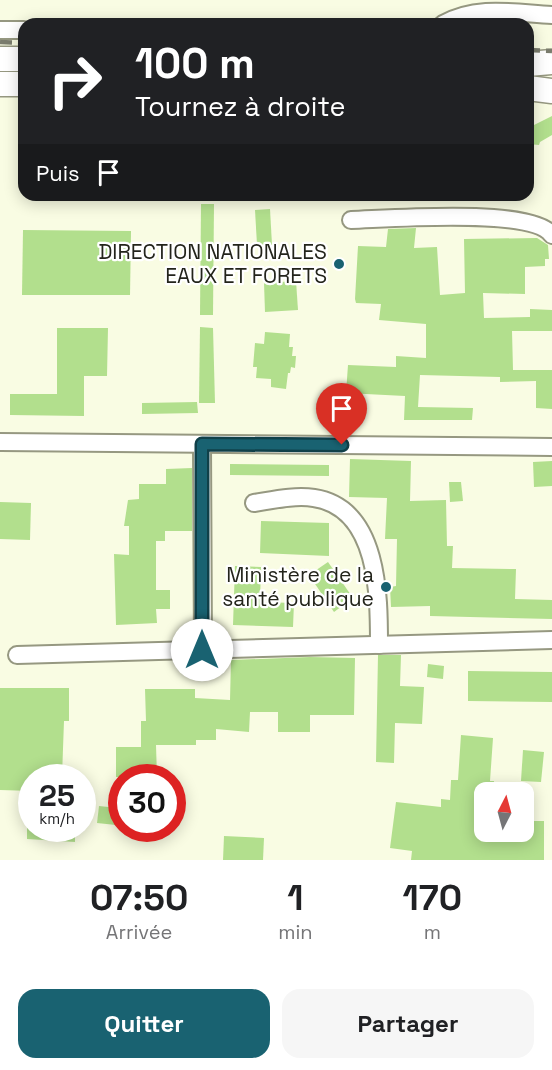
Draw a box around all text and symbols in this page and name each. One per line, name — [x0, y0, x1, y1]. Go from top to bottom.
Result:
text: 100 m — [135, 37, 255, 90]
icon: right — [36, 42, 114, 120]
text: Tournez à droite — [135, 89, 345, 124]
icon: arrive — [92, 156, 125, 189]
text: Puis — [36, 159, 80, 187]
place label: DIRECTION NATIONALES EAUX ET FORETS — [98, 238, 327, 289]
marker: DIRECTION NATIONALES EAUX ET FORETS — [332, 257, 346, 271]
pin — [316, 383, 367, 445]
icon: arrive — [325, 392, 358, 425]
place label: Ministère de la santé publique — [222, 561, 374, 612]
marker: Ministère de la santé publique — [379, 580, 393, 594]
position arrow — [170, 618, 234, 682]
speed limit sign: 30 — [108, 764, 186, 842]
text: 25 — [39, 776, 75, 815]
north arrow — [474, 782, 534, 842]
map controls — [474, 782, 534, 842]
text: km/h — [39, 809, 75, 828]
text: 07:50 — [90, 875, 188, 921]
text: 1 — [287, 875, 304, 921]
text: 170 — [403, 875, 462, 921]
text: Arrivée — [106, 919, 172, 945]
text: min — [278, 919, 313, 945]
text: m — [424, 919, 441, 945]
button: Quitter — [18, 989, 270, 1058]
button: Partager — [282, 989, 534, 1058]

